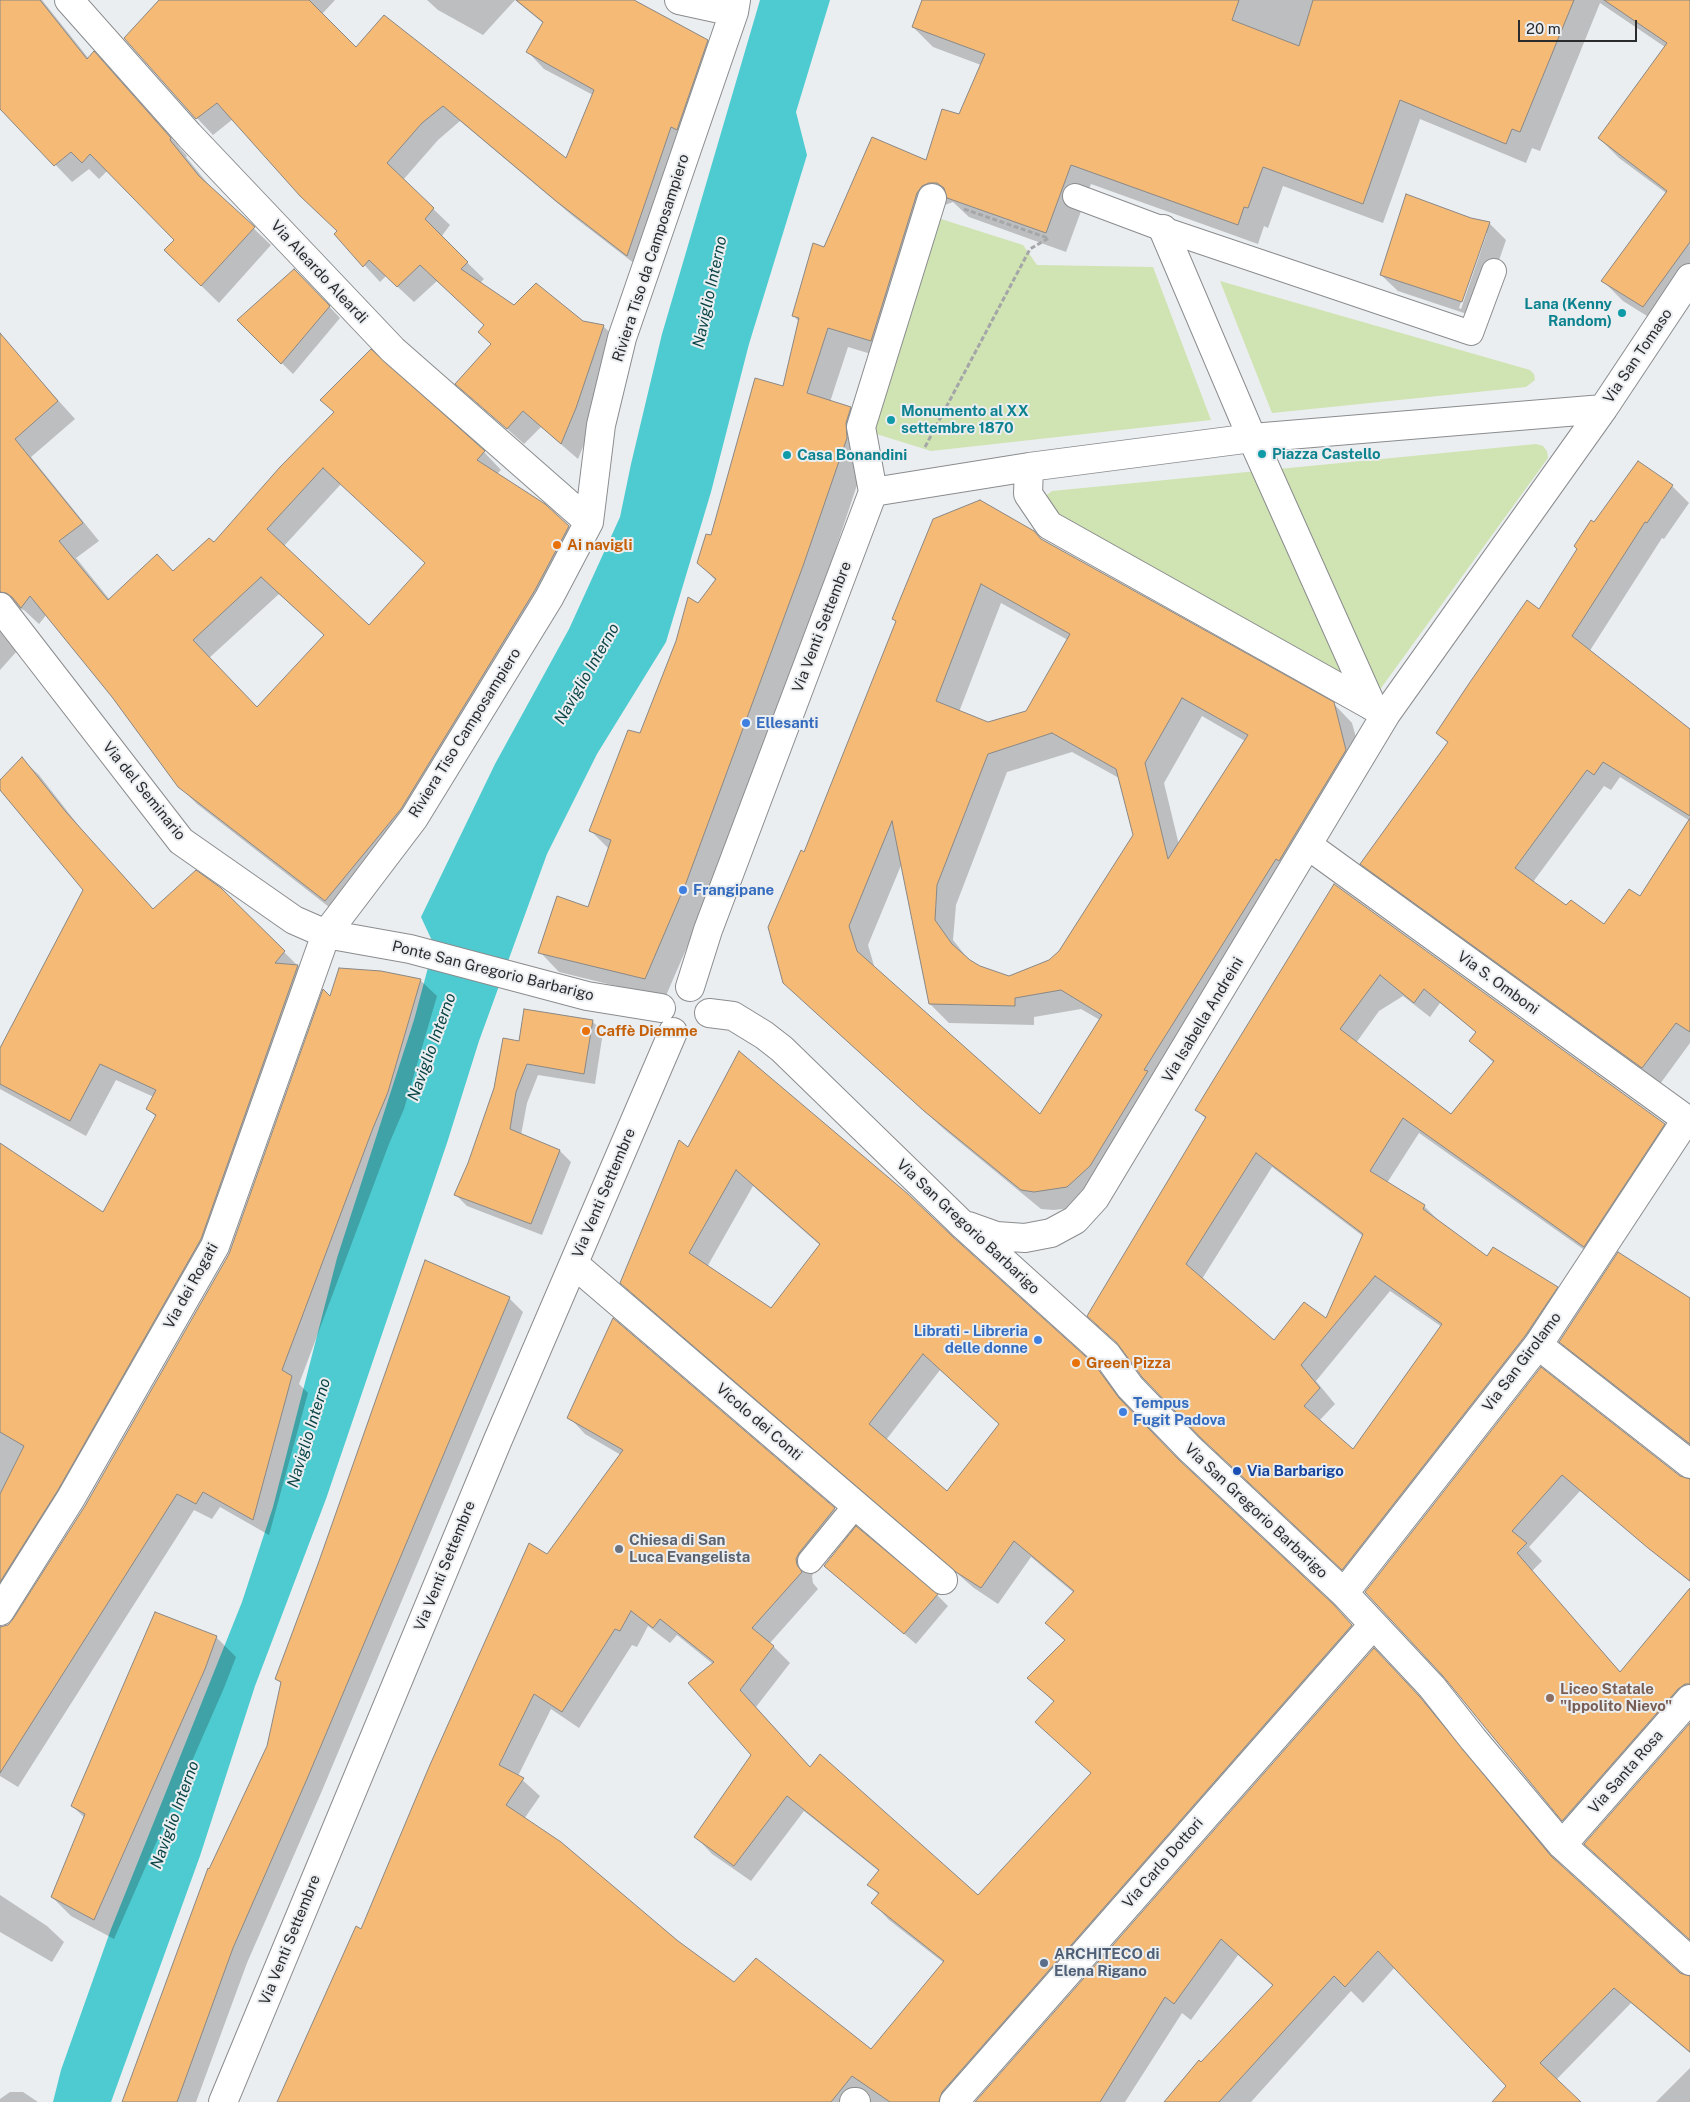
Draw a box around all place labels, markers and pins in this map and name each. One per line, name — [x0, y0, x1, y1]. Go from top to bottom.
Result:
place label: Lana (Kenny Random) — [1524, 295, 1612, 330]
marker: Lana (Kenny Random) — [1616, 307, 1628, 319]
place label: Monumento al XX settembre 1870 — [901, 402, 1029, 437]
marker: Monumento al XX settembre 1870 — [885, 414, 897, 426]
place label: Piazza Castello — [1272, 445, 1381, 463]
place label: Casa Bonandini — [797, 446, 907, 464]
marker: Piazza Castello — [1256, 448, 1268, 460]
marker: Casa Bonandini — [781, 449, 793, 461]
place label: Ai navigli — [567, 536, 632, 554]
marker: Ai navigli — [551, 539, 563, 551]
place label: Ellesanti — [756, 714, 819, 732]
marker: Ellesanti — [740, 717, 752, 729]
place label: Frangipane — [693, 881, 774, 899]
marker: Frangipane — [677, 884, 689, 896]
place label: Caffè Diemme — [596, 1022, 698, 1040]
marker: Caffè Diemme — [580, 1025, 592, 1037]
place label: Librati - Libreria delle donne — [914, 1322, 1028, 1357]
marker: Librati - Libreria delle donne — [1032, 1334, 1044, 1346]
place label: Green Pizza — [1086, 1354, 1171, 1372]
marker: Green Pizza — [1070, 1357, 1082, 1369]
place label: Tempus Fugit Padova — [1133, 1394, 1226, 1429]
marker: Tempus Fugit Padova — [1117, 1406, 1129, 1418]
place label: Via Barbarigo — [1247, 1462, 1344, 1480]
marker: Via Barbarigo — [1231, 1465, 1243, 1477]
place label: Chiesa di San Luca Evangelista — [629, 1531, 750, 1566]
marker: Chiesa di San Luca Evangelista — [613, 1543, 625, 1555]
place label: Liceo Statale "Ippolito Nievo" — [1560, 1680, 1672, 1715]
marker: Liceo Statale "Ippolito Nievo" — [1544, 1692, 1556, 1704]
place label: ARCHITECO di Elena Rigano — [1054, 1945, 1159, 1980]
marker: ARCHITECO di Elena Rigano — [1038, 1957, 1050, 1969]

